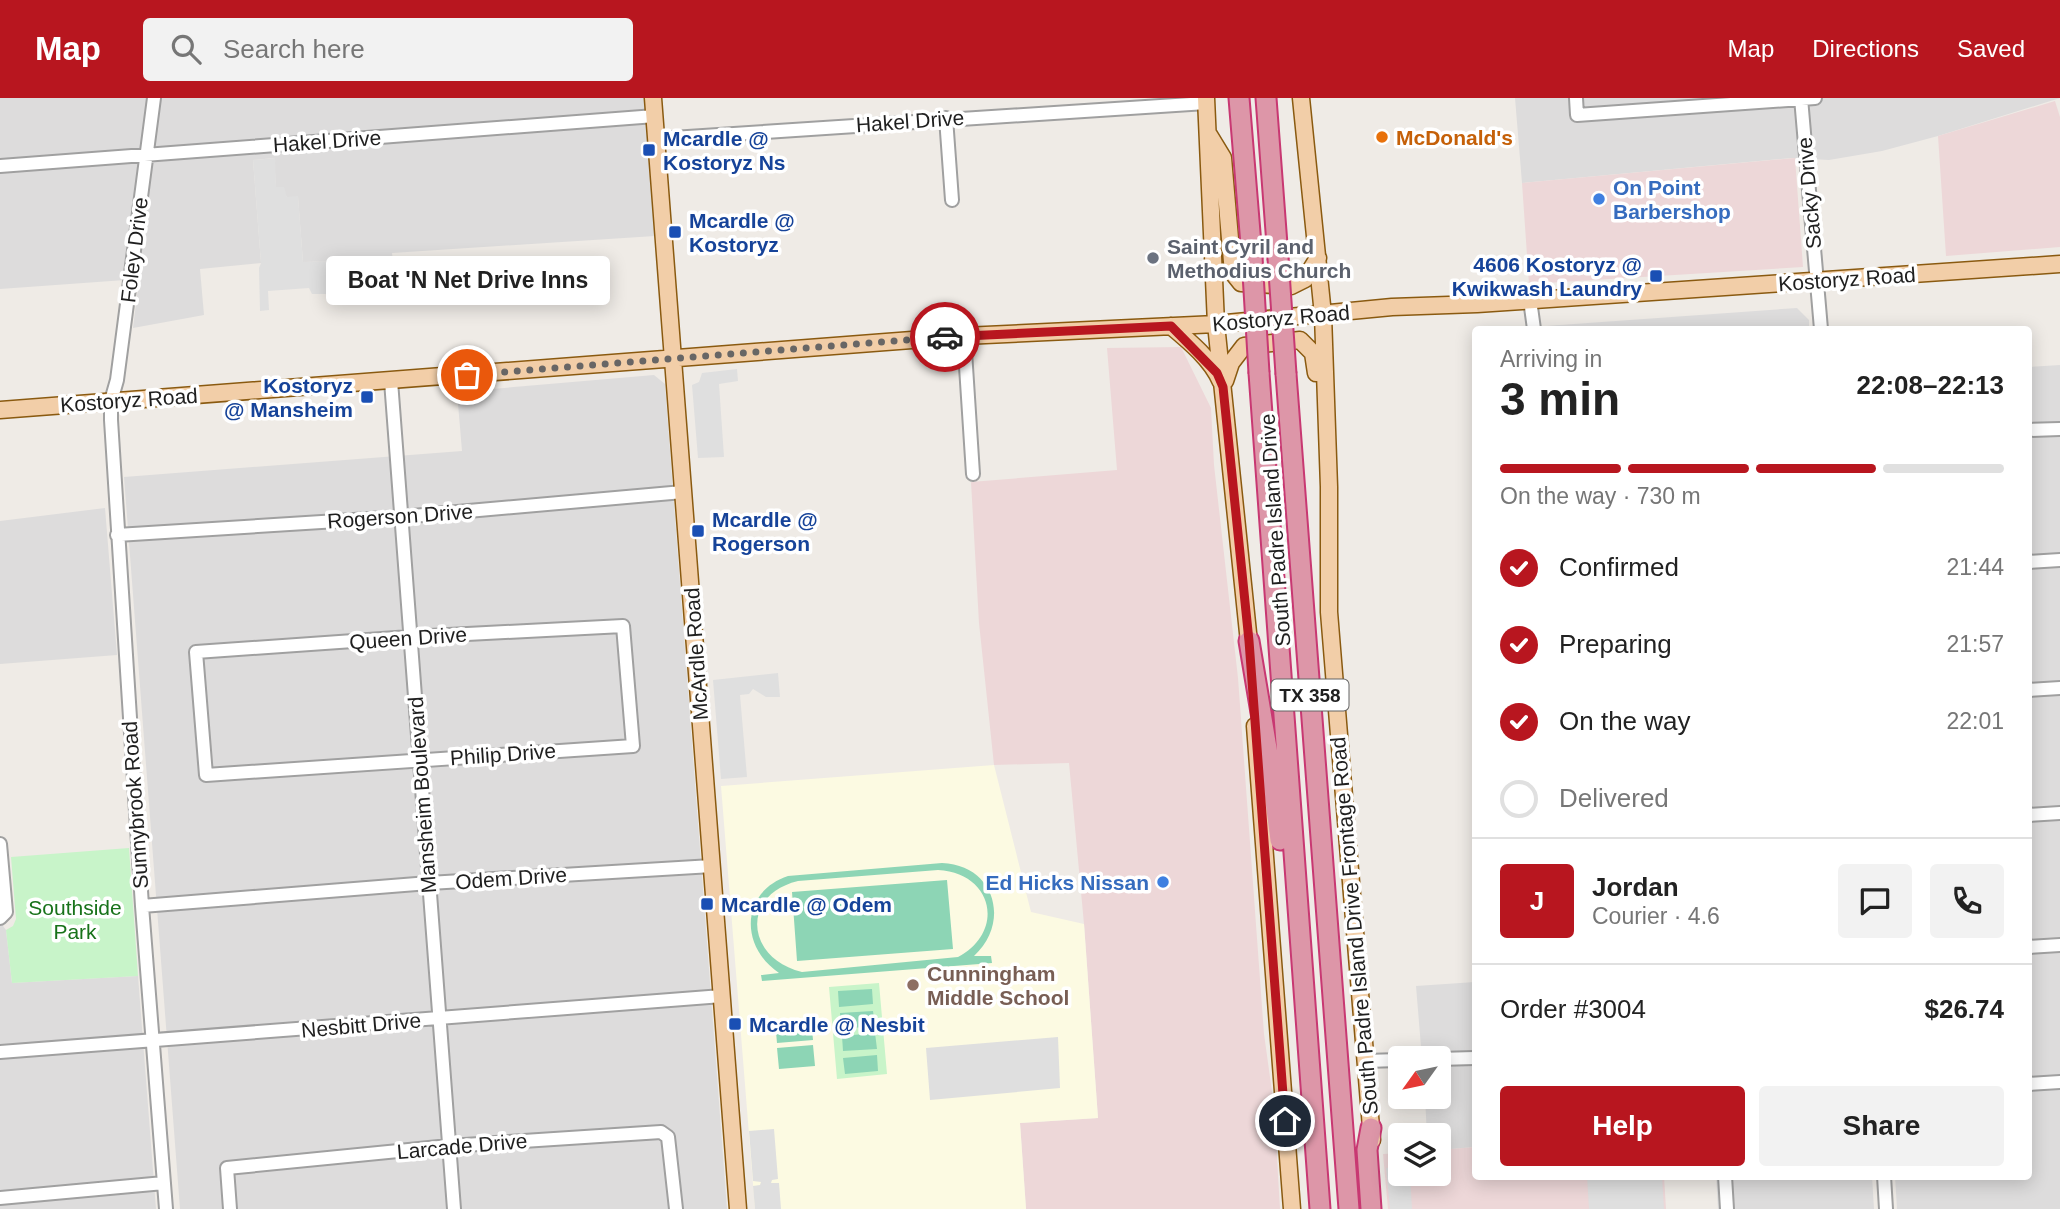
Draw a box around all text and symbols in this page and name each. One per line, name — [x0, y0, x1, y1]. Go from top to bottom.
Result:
search box — [143, 18, 633, 81]
text: Map — [35, 30, 101, 67]
icon: search — [167, 30, 205, 68]
text: Search here — [223, 34, 365, 64]
text: Map — [1728, 35, 1774, 62]
text: Directions — [1812, 35, 1919, 62]
text: Saved — [1957, 35, 2025, 62]
street label: Hakel Drive — [855, 106, 965, 136]
street label: Hakel Drive — [272, 126, 382, 156]
place label: McDonald's — [1396, 126, 1513, 149]
place label: Mcardle @ Kostoryz Ns — [663, 127, 786, 174]
marker: McDonald's — [1374, 129, 1390, 145]
street label: Sacky Drive — [1793, 136, 1825, 250]
marker: Mcardle @ Kostoryz Ns — [641, 142, 657, 158]
place label: On Point Barbershop — [1613, 176, 1731, 223]
marker: On Point Barbershop — [1591, 191, 1607, 207]
street label: Foley Drive — [116, 196, 152, 304]
place label: Mcardle @ Kostoryz — [689, 209, 795, 256]
marker: Mcardle @ Kostoryz — [667, 224, 683, 240]
place label: Saint Cyril and Methodius Church — [1167, 235, 1351, 282]
marker: Saint Cyril and Methodius Church — [1145, 250, 1161, 266]
place label: 4606 Kostoryz @ Kwikwash Laundry — [1452, 253, 1642, 300]
callout: Boat 'N Net Drive Inns — [325, 256, 609, 305]
street label: Kostoryz Road — [1777, 263, 1917, 295]
text: Boat 'N Net Drive Inns — [348, 267, 588, 293]
marker: 4606 Kostoryz @ Kwikwash Laundry — [1648, 268, 1664, 284]
street label: Kostoryz Road — [1211, 301, 1351, 335]
courier — [910, 302, 980, 372]
icon: car — [926, 318, 964, 356]
pin — [437, 345, 497, 405]
text: Arriving in — [1500, 346, 1602, 372]
icon: bag — [448, 356, 486, 394]
text: 22:08–22:13 — [1857, 370, 2004, 400]
text: 3 min — [1500, 373, 1620, 425]
place label: Kostoryz @ Mansheim — [224, 374, 353, 421]
street label: Kostoryz Road — [59, 384, 199, 416]
marker: Kostoryz @ Mansheim — [359, 389, 375, 405]
street label: South Padre Island Drive — [1255, 413, 1295, 647]
text: On the way · 730 m — [1500, 483, 1701, 509]
street label: Rogerson Drive — [326, 499, 474, 533]
place label: Mcardle @ Rogerson — [712, 508, 818, 555]
marker: Mcardle @ Rogerson — [690, 523, 706, 539]
icon: check — [1500, 549, 1538, 587]
text: Confirmed — [1559, 552, 1679, 582]
text: 21:44 — [1946, 554, 2004, 580]
street label: McArdle Road — [680, 587, 712, 721]
street label: Queen Drive — [348, 622, 468, 654]
icon: check — [1500, 626, 1538, 664]
text: Preparing — [1559, 629, 1672, 659]
text: 21:57 — [1946, 631, 2004, 657]
road number: TX 358 — [1272, 680, 1348, 710]
street label: Mansheim Boulevard — [404, 696, 440, 894]
icon: check — [1500, 703, 1538, 741]
text: On the way — [1559, 706, 1691, 736]
text: 22:01 — [1946, 708, 2004, 734]
street label: Sunnybrook Road — [118, 720, 152, 890]
street label: South Padre Island Drive Frontage Road — [1326, 736, 1382, 1116]
street label: Philip Drive — [449, 739, 557, 769]
text: Delivered — [1559, 783, 1669, 813]
street label: Odem Drive — [454, 863, 568, 893]
button: chat — [1838, 864, 1912, 938]
button: phone — [1930, 864, 2004, 938]
place label: Ed Hicks Nissan — [986, 871, 1149, 894]
text: Jordan — [1592, 872, 1679, 902]
marker: Ed Hicks Nissan — [1155, 874, 1171, 890]
text: J — [1530, 886, 1544, 916]
place label: Mcardle @ Odem — [721, 893, 892, 916]
park label: Southside Park — [28, 896, 122, 943]
marker: Mcardle @ Odem — [699, 896, 715, 912]
text: Courier · 4.6 — [1592, 903, 1720, 929]
place label: Cunningham Middle School — [927, 962, 1069, 1009]
marker: Cunningham Middle School — [905, 977, 921, 993]
text: Order #3004 — [1500, 994, 1646, 1024]
text: $26.74 — [1924, 994, 2004, 1024]
street label: Nesbitt Drive — [300, 1008, 422, 1042]
place label: Mcardle @ Nesbit — [749, 1013, 925, 1036]
marker: Mcardle @ Nesbit — [727, 1016, 743, 1032]
north arrow — [1388, 1046, 1451, 1110]
map controls — [1388, 1046, 1451, 1186]
button: Help — [1500, 1086, 1745, 1166]
button: Share — [1759, 1086, 2004, 1166]
pin — [1255, 1091, 1315, 1151]
icon: home — [1266, 1102, 1304, 1140]
button: layers — [1388, 1123, 1451, 1186]
street label: Larcade Drive — [396, 1129, 528, 1163]

